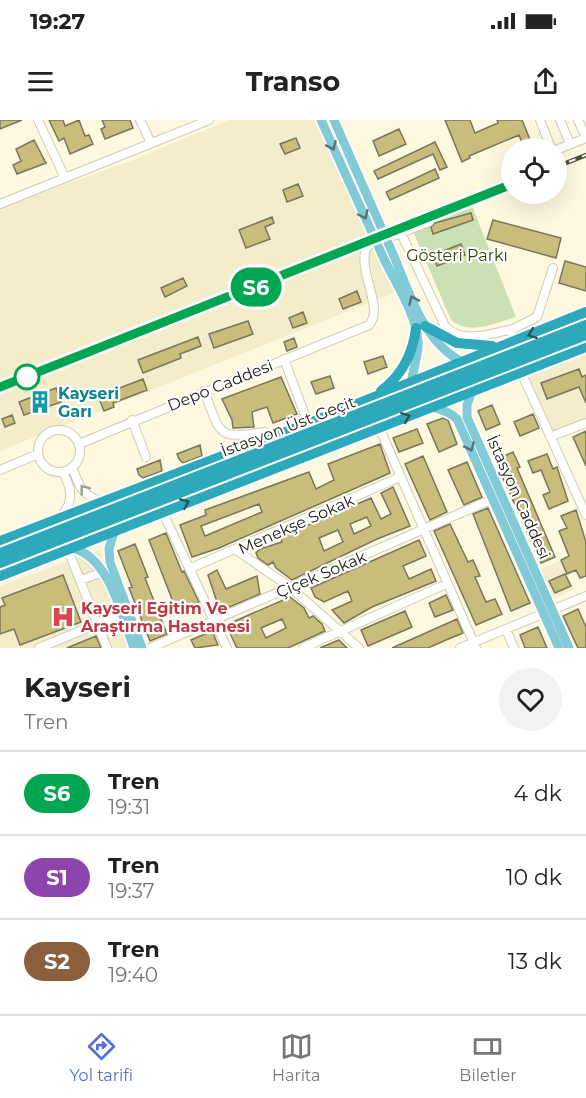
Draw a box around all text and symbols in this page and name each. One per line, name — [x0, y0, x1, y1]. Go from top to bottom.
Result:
text: 19:27 — [30, 8, 85, 35]
icon: menu — [24, 65, 57, 98]
text: Transo — [246, 65, 340, 98]
icon: share — [529, 65, 562, 98]
map controls — [501, 138, 567, 204]
button: locate — [501, 138, 567, 204]
one-way arrow — [325, 139, 337, 150]
one-way arrow — [357, 209, 369, 220]
park label: Gösteri Parkı — [406, 246, 508, 265]
line badge: S6 — [229, 268, 283, 306]
text: S6 — [243, 275, 269, 300]
one-way arrow — [408, 295, 420, 306]
one-way arrow — [527, 327, 538, 339]
street label: Depo Caddesi — [165, 356, 276, 415]
unlabelled marker — [14, 364, 40, 390]
place label: Kayseri Garı — [58, 384, 119, 421]
building icon: Kayseri Garı — [27, 389, 53, 415]
street label: İstasyon Üst Geçit — [218, 391, 358, 461]
one-way arrow — [400, 411, 411, 424]
street label: İstasyon Caddesi — [483, 432, 554, 562]
one-way arrow — [462, 440, 474, 451]
one-way arrow — [80, 485, 91, 496]
street label: Menekşe Sokak — [235, 490, 357, 558]
one-way arrow — [179, 498, 190, 510]
street label: Çiçek Sokak — [273, 547, 370, 602]
place label: Kayseri Eğitim Ve Araştırma Hastanesi — [80, 599, 250, 637]
hospital icon: Kayseri Eğitim Ve Araştırma Hastanesi — [50, 604, 76, 630]
button: heart — [499, 668, 562, 731]
text: Kayseri — [24, 670, 131, 704]
text: Tren — [24, 710, 69, 734]
text: Tren — [108, 768, 160, 795]
text: 4 dk — [514, 780, 562, 807]
text: S6 — [44, 781, 70, 806]
text: 19:31 — [108, 795, 150, 819]
text: Tren — [108, 852, 160, 879]
text: 10 dk — [506, 864, 562, 891]
text: S1 — [46, 865, 68, 890]
text: 19:37 — [108, 879, 154, 903]
text: Tren — [108, 936, 160, 963]
text: 13 dk — [508, 948, 562, 975]
text: S2 — [44, 949, 70, 974]
text: 19:40 — [108, 963, 158, 987]
tab: Yol tarifi — [69, 1030, 133, 1085]
tab: Harita — [272, 1030, 320, 1085]
tab: Biletler — [459, 1030, 517, 1085]

